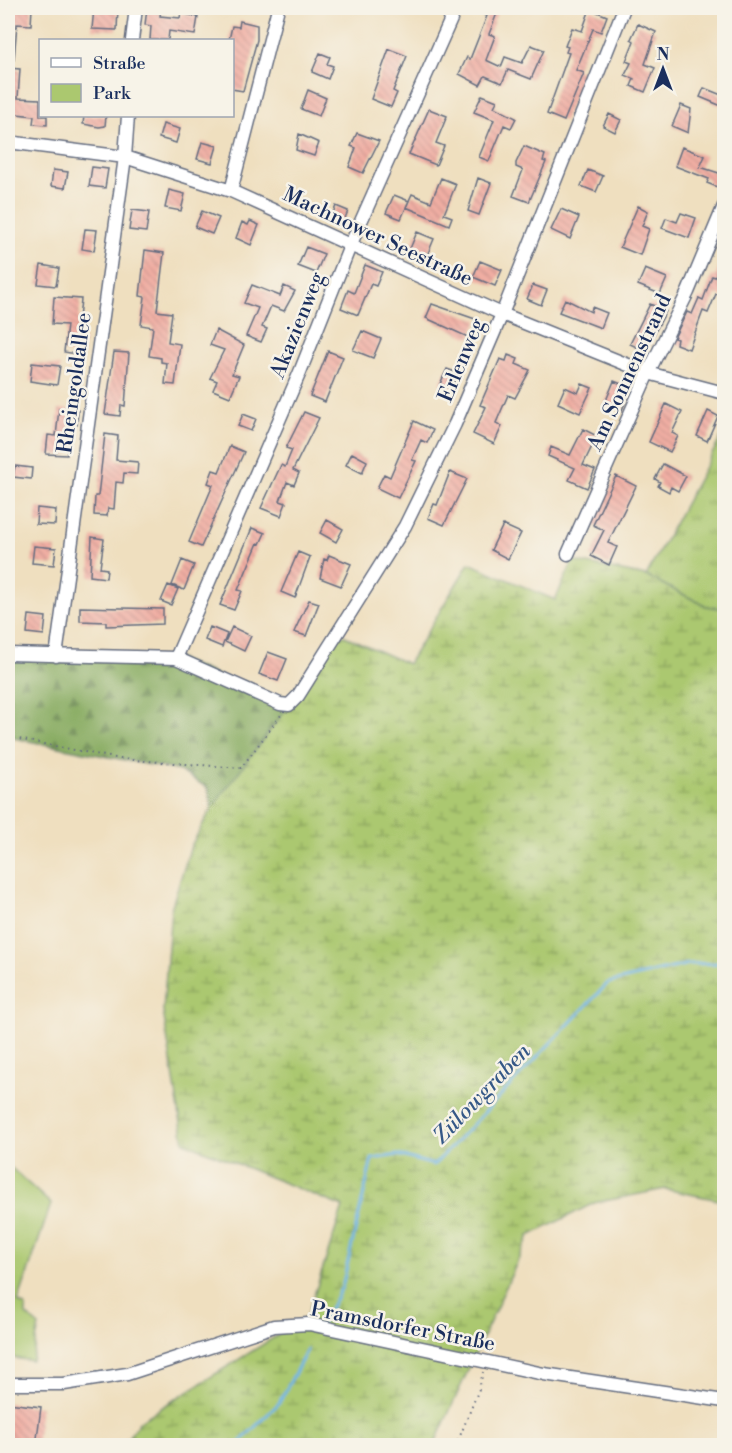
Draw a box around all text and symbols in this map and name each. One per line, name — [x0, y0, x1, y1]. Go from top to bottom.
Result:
legend — [39, 39, 234, 117]
north arrow — [633, 39, 693, 99]
text: N — [657, 45, 670, 65]
text: Straße — [93, 52, 146, 75]
text: Park — [93, 82, 132, 105]
street label: Machnower Seestraße — [278, 181, 477, 292]
street label: Akazienweg — [264, 268, 331, 383]
street label: Am Sonnenstrand — [582, 290, 678, 456]
street label: Rheingoldallee — [52, 311, 98, 455]
street label: Erlenweg — [433, 315, 491, 406]
water label: Zülowgraben — [428, 1038, 537, 1150]
street label: Pramsdorfer Straße — [308, 1296, 497, 1358]

